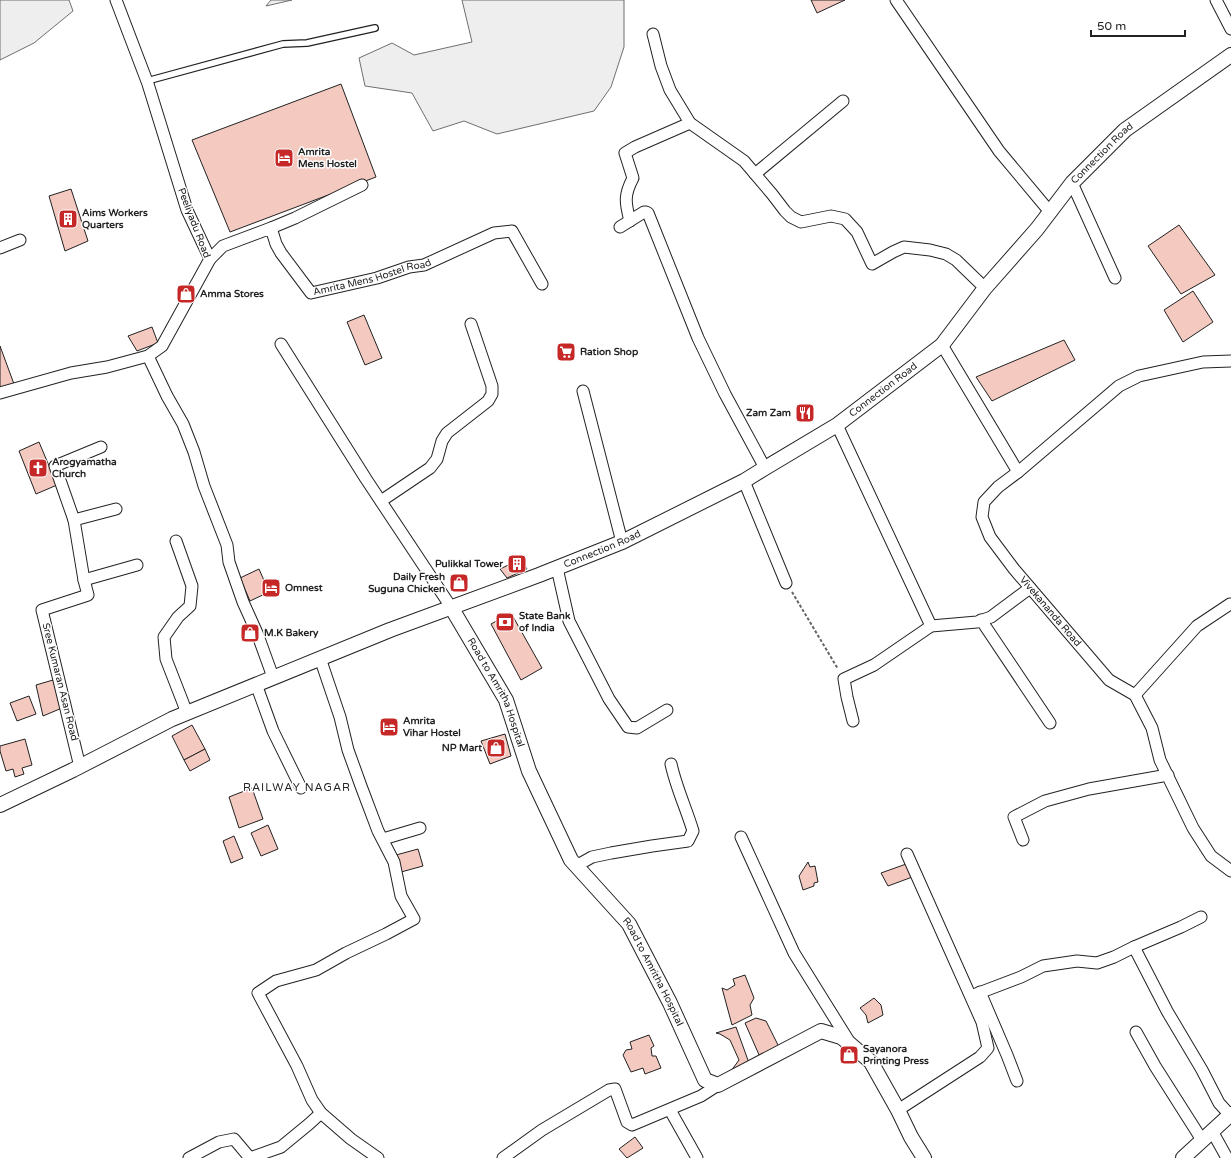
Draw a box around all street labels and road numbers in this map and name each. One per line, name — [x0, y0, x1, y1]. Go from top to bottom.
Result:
street label: Connection Road — [1069, 120, 1135, 186]
street label: Peeliyadu Road — [175, 186, 213, 260]
street label: Amrita Mens Hostel Road — [312, 256, 433, 298]
street label: Connection Road — [847, 360, 920, 420]
street label: Connection Road — [562, 528, 643, 571]
street label: Vivekananda Road — [1017, 574, 1084, 649]
street label: Sree Kumaran Asan Road — [40, 622, 80, 742]
street label: Road to Amritha Hospital — [465, 636, 527, 749]
street label: Road to Amritha Hospital — [620, 915, 686, 1028]

